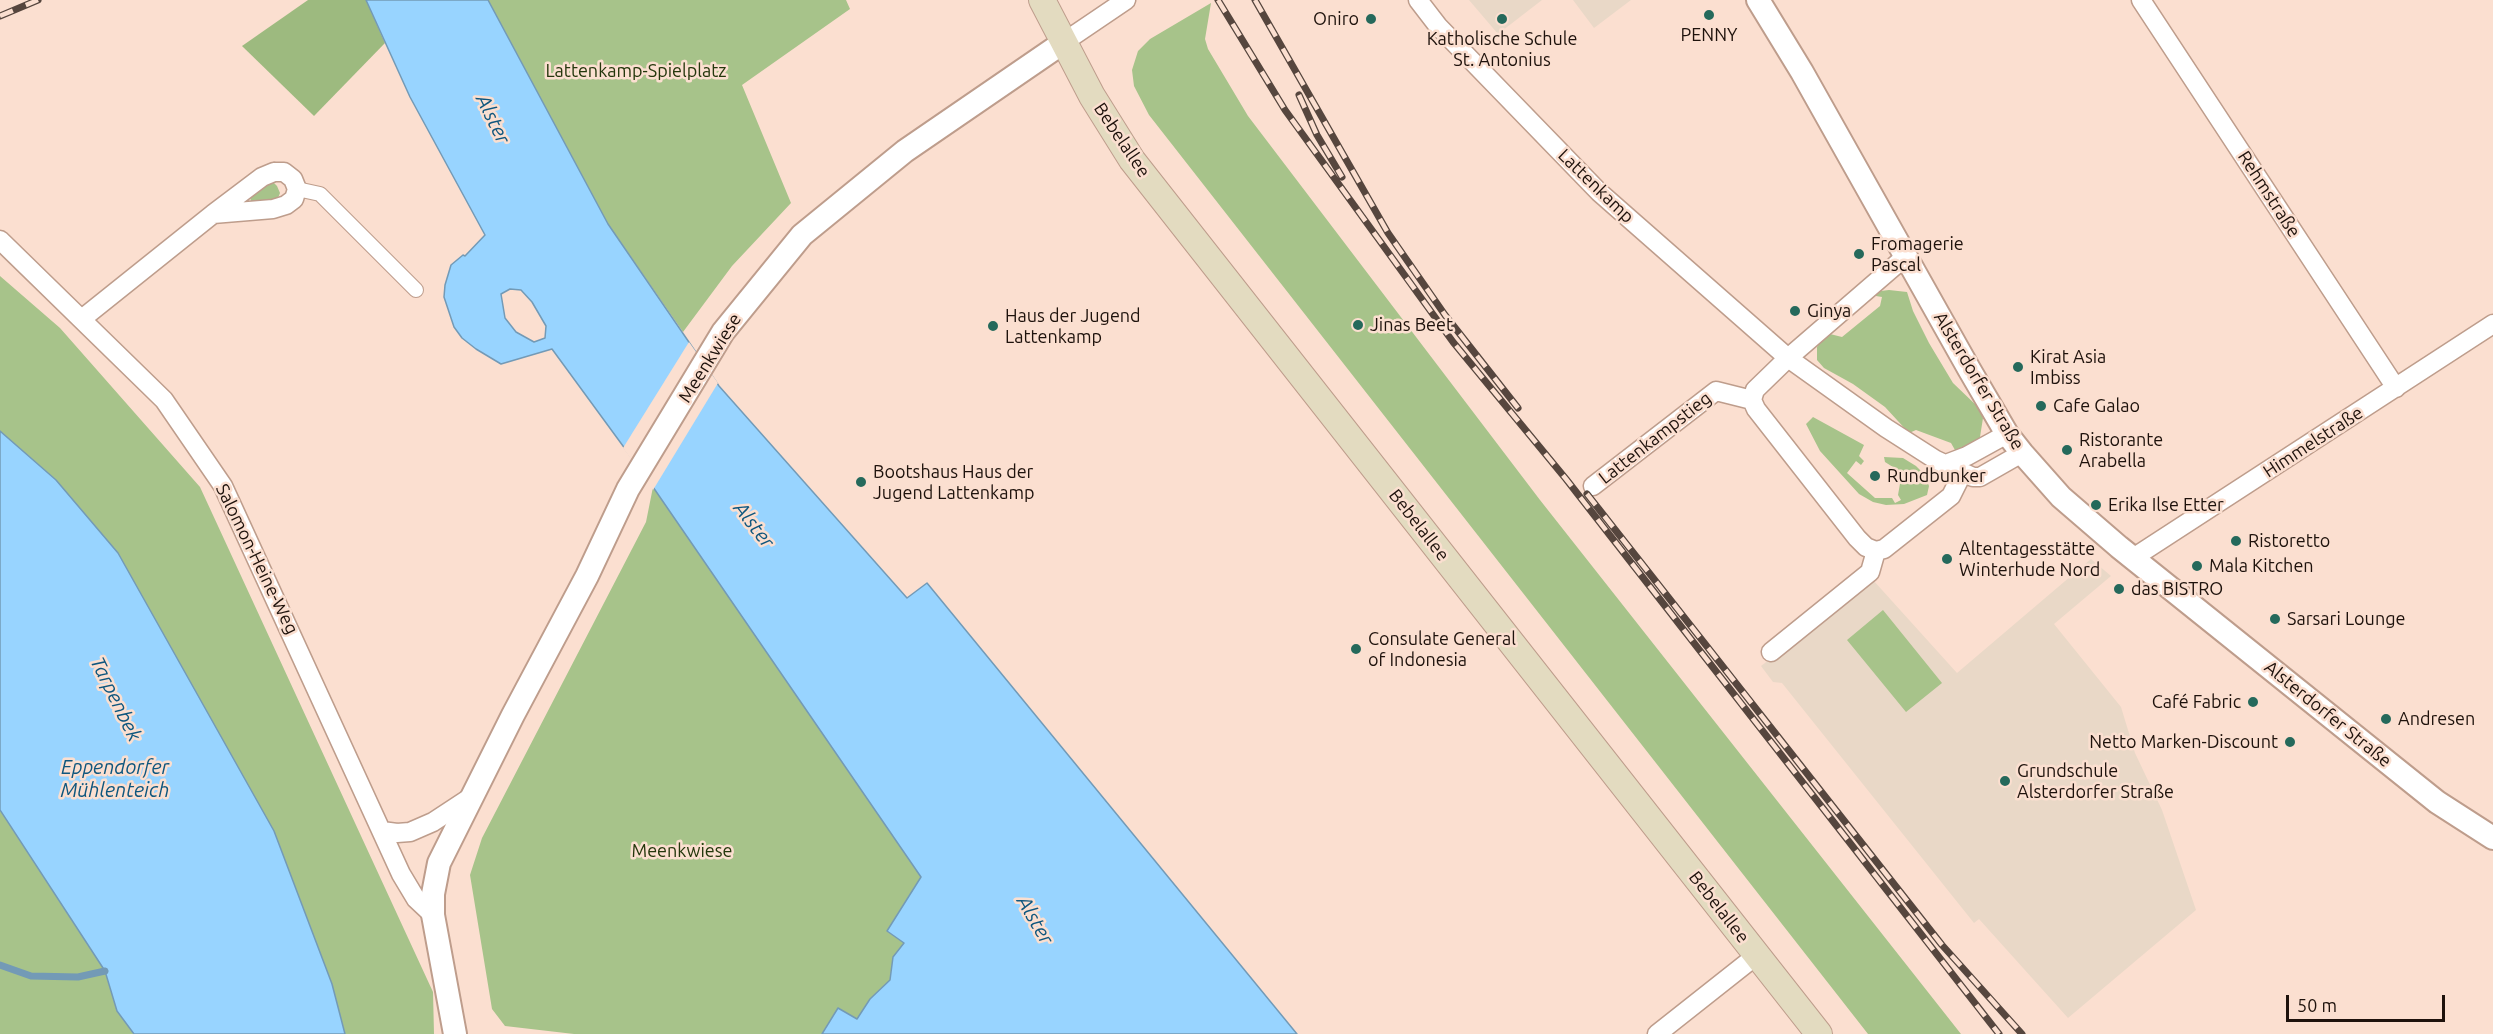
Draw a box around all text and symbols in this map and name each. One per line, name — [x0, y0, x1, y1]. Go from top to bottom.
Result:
place label: Oniro — [1313, 8, 1359, 30]
marker: PENNY — [1702, 8, 1716, 22]
marker: Oniro — [1364, 12, 1378, 26]
marker: Katholische Schule St. Antonius — [1495, 12, 1509, 26]
place label: PENNY — [1681, 24, 1737, 46]
place label: Katholische Schule St. Antonius — [1427, 28, 1577, 70]
park label: Lattenkamp-Spielplatz — [545, 60, 727, 82]
water label: Alster — [471, 90, 515, 148]
street label: Bebelallee — [1089, 99, 1155, 181]
street label: Lattenkamp — [1554, 144, 1638, 228]
street label: Rehmstraße — [2233, 147, 2305, 241]
place label: Fromagerie Pascal — [1871, 233, 1964, 276]
marker: Fromagerie Pascal — [1852, 247, 1866, 261]
place label: Ginya — [1807, 300, 1851, 322]
marker: Ginya — [1788, 304, 1802, 318]
place label: Haus der Jugend Lattenkamp — [1005, 305, 1141, 348]
street label: Alsterdorfer Straße — [1929, 308, 2029, 454]
street label: Meenkwiese — [674, 309, 746, 407]
place label: Jinas Beet — [1370, 314, 1453, 336]
marker: Jinas Beet — [1351, 318, 1365, 332]
marker: Haus der Jugend Lattenkamp — [986, 319, 1000, 333]
place label: Kirat Asia Imbiss — [2030, 346, 2106, 388]
marker: Kirat Asia Imbiss — [2011, 360, 2025, 374]
street label: Lattenkampstieg — [1594, 387, 1716, 489]
place label: Cafe Galao — [2053, 395, 2140, 417]
marker: Cafe Galao — [2034, 399, 2048, 413]
street label: Himmelstraße — [2259, 402, 2367, 482]
place label: Ristorante Arabella — [2079, 429, 2163, 472]
marker: Ristorante Arabella — [2060, 443, 2074, 457]
place label: Bootshaus Haus der Jugend Lattenkamp — [873, 461, 1034, 504]
place label: Rundbunker — [1887, 465, 1986, 487]
marker: Rundbunker — [1868, 469, 1882, 483]
marker: Bootshaus Haus der Jugend Lattenkamp — [854, 475, 868, 489]
street label: Salomon-Heine-Weg — [211, 480, 303, 638]
street label: Bebelallee — [1384, 485, 1454, 565]
place label: Erika Ilse Etter — [2108, 494, 2224, 516]
water label: Alster — [728, 497, 780, 553]
marker: Erika Ilse Etter — [2089, 498, 2103, 512]
place label: Ristoretto — [2248, 530, 2330, 552]
marker: Ristoretto — [2229, 534, 2243, 548]
place label: Altentagesstätte Winterhude Nord — [1959, 538, 2100, 580]
marker: Altentagesstätte Winterhude Nord — [1940, 552, 1954, 566]
place label: Mala Kitchen — [2209, 555, 2314, 577]
marker: Mala Kitchen — [2190, 559, 2204, 573]
place label: das BISTRO — [2131, 578, 2223, 600]
marker: das BISTRO — [2112, 582, 2126, 596]
place label: Sarsari Lounge — [2287, 608, 2405, 630]
marker: Sarsari Lounge — [2268, 612, 2282, 626]
place label: Consulate General of Indonesia — [1368, 628, 1516, 670]
marker: Consulate General of Indonesia — [1349, 642, 1363, 656]
water label: Tarpenbek — [85, 653, 147, 745]
street label: Alsterdorfer Straße — [2260, 656, 2396, 772]
place label: Café Fabric — [2152, 691, 2241, 713]
marker: Café Fabric — [2246, 695, 2260, 709]
place label: Andresen — [2398, 708, 2475, 730]
marker: Andresen — [2379, 712, 2393, 726]
place label: Netto Marken-Discount — [2089, 731, 2278, 753]
marker: Netto Marken-Discount — [2283, 735, 2297, 749]
water label: Eppendorfer Mühlenteich — [61, 755, 169, 802]
place label: Grundschule Alsterdorfer Straße — [2017, 760, 2174, 802]
marker: Grundschule Alsterdorfer Straße — [1998, 774, 2012, 788]
park label: Meenkwiese — [632, 840, 732, 862]
street label: Bebelallee — [1684, 867, 1754, 947]
water label: Alster — [1012, 891, 1058, 949]
scale bar — [2289, 983, 2448, 1021]
text: 50 m — [2297, 995, 2337, 1015]

